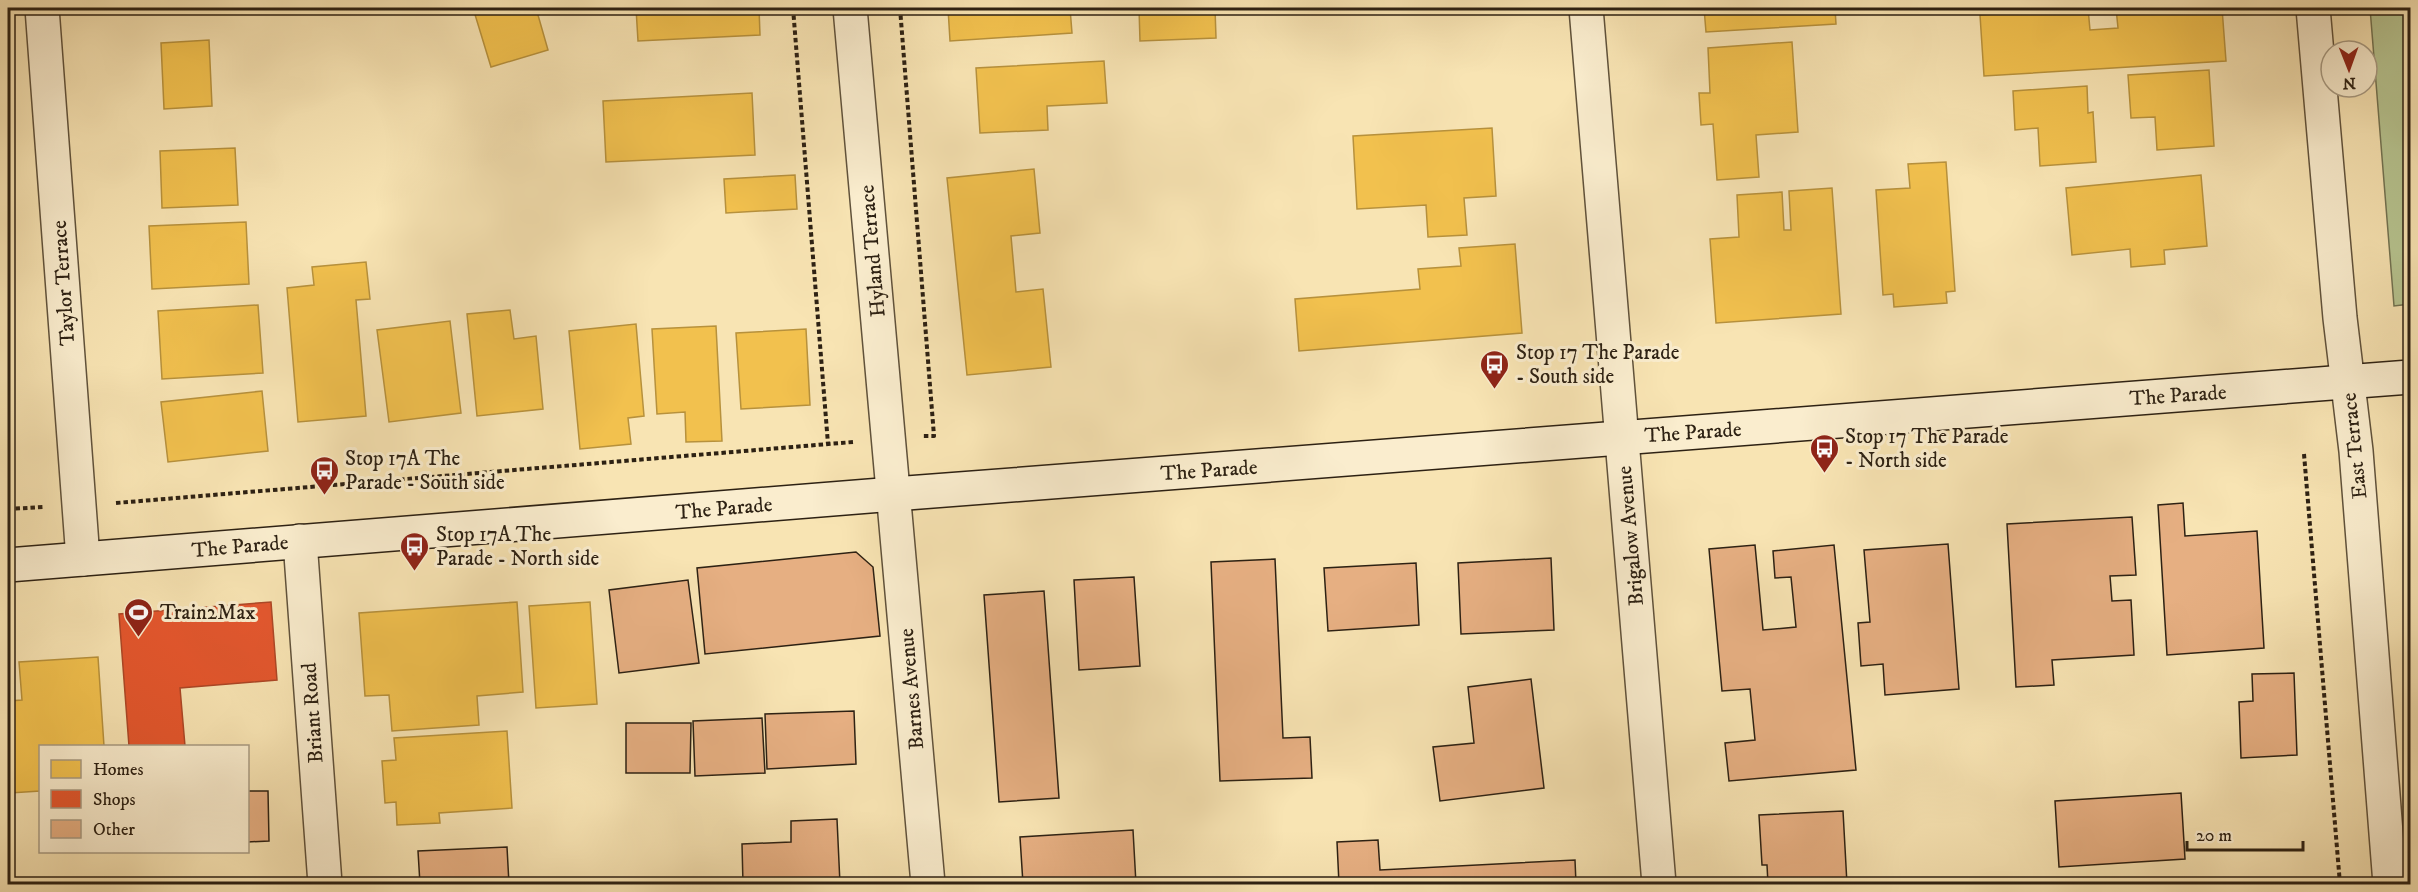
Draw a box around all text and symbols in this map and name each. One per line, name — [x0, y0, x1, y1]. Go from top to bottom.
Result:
north arrow — [2319, 39, 2379, 99]
text: N — [2343, 73, 2356, 93]
street label: Hyland Terrace — [854, 183, 892, 318]
street label: Taylor Terrace — [47, 219, 81, 347]
place label: Stop 17 The Parade - South side — [1516, 340, 1680, 390]
bus stop icon: Stop 17 The Parade - South side — [1479, 348, 1511, 390]
street label: The Parade — [2129, 380, 2228, 412]
street label: East Terrace — [2336, 391, 2374, 500]
street label: The Parade — [1644, 417, 1743, 449]
place label: Stop 17 The Parade - North side — [1845, 424, 2009, 474]
bus stop icon: Stop 17 The Parade - North side — [1808, 432, 1840, 474]
place label: Stop 17A The Parade - South side — [345, 446, 505, 496]
bus stop icon: Stop 17A The Parade - South side — [308, 454, 340, 496]
street label: The Parade — [1160, 455, 1259, 487]
street label: Brigalow Avenue — [1612, 465, 1650, 607]
street label: The Parade — [675, 492, 774, 526]
place label: Stop 17A The Parade - North side — [436, 522, 599, 572]
street label: The Parade — [191, 530, 290, 564]
bus stop icon: Stop 17A The Parade - North side — [399, 530, 431, 572]
sports icon: Train2Max — [123, 596, 155, 638]
place label: Train2Max — [160, 600, 256, 626]
street label: Barnes Avenue — [894, 627, 930, 751]
street label: Briant Road — [296, 661, 329, 764]
legend — [39, 745, 249, 853]
text: Homes — [93, 759, 144, 781]
text: Shops — [93, 789, 136, 811]
scale bar — [2187, 814, 2302, 852]
text: Other — [93, 819, 135, 841]
text: 20 m — [2196, 825, 2232, 847]

